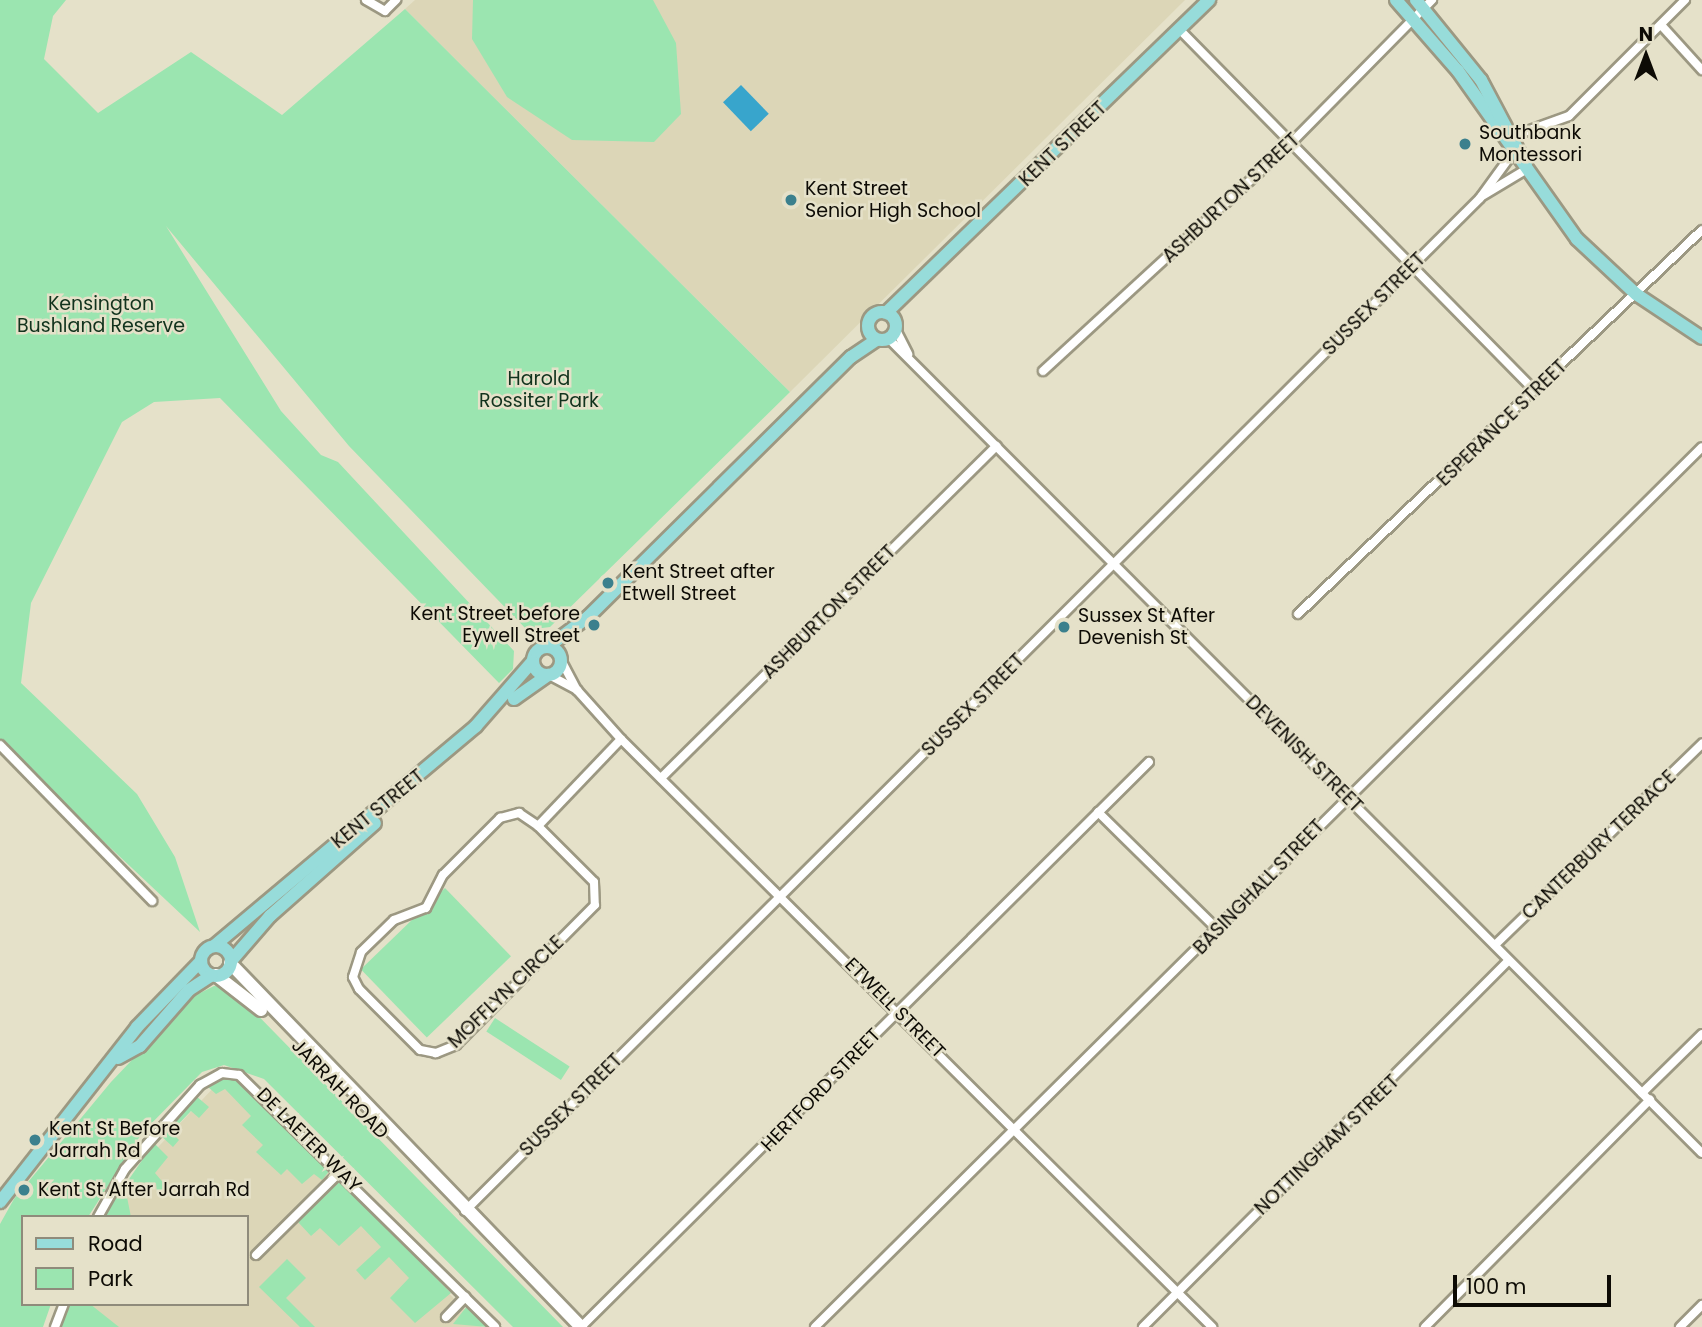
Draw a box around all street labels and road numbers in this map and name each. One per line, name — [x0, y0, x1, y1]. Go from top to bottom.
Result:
street label: KENT STREET — [1015, 97, 1111, 191]
street label: ASHBURTON STREET — [1158, 128, 1304, 268]
street label: SUSSEX STREET — [1318, 248, 1430, 360]
street label: ESPERANCE STREET — [1432, 355, 1572, 491]
street label: ASHBURTON STREET — [757, 540, 901, 684]
street label: SUSSEX STREET — [917, 649, 1029, 761]
street label: DEVENISH STREET — [1241, 691, 1367, 817]
street label: KENT STREET — [327, 765, 429, 853]
street label: CANTERBURY TERRACE — [1517, 766, 1681, 924]
street label: BASINGHALL STREET — [1189, 815, 1329, 959]
street label: MOFFLYN CIRCLE — [444, 931, 568, 1053]
street label: ETWELL STREET — [840, 953, 950, 1063]
street label: HERTFORD STREET — [757, 1024, 885, 1156]
street label: JARRAH ROAD — [287, 1034, 393, 1144]
street label: SUSSEX STREET — [515, 1049, 627, 1161]
street label: NOTTINGHAM STREET — [1250, 1070, 1404, 1220]
street label: DE LAETER WAY — [252, 1083, 366, 1197]

